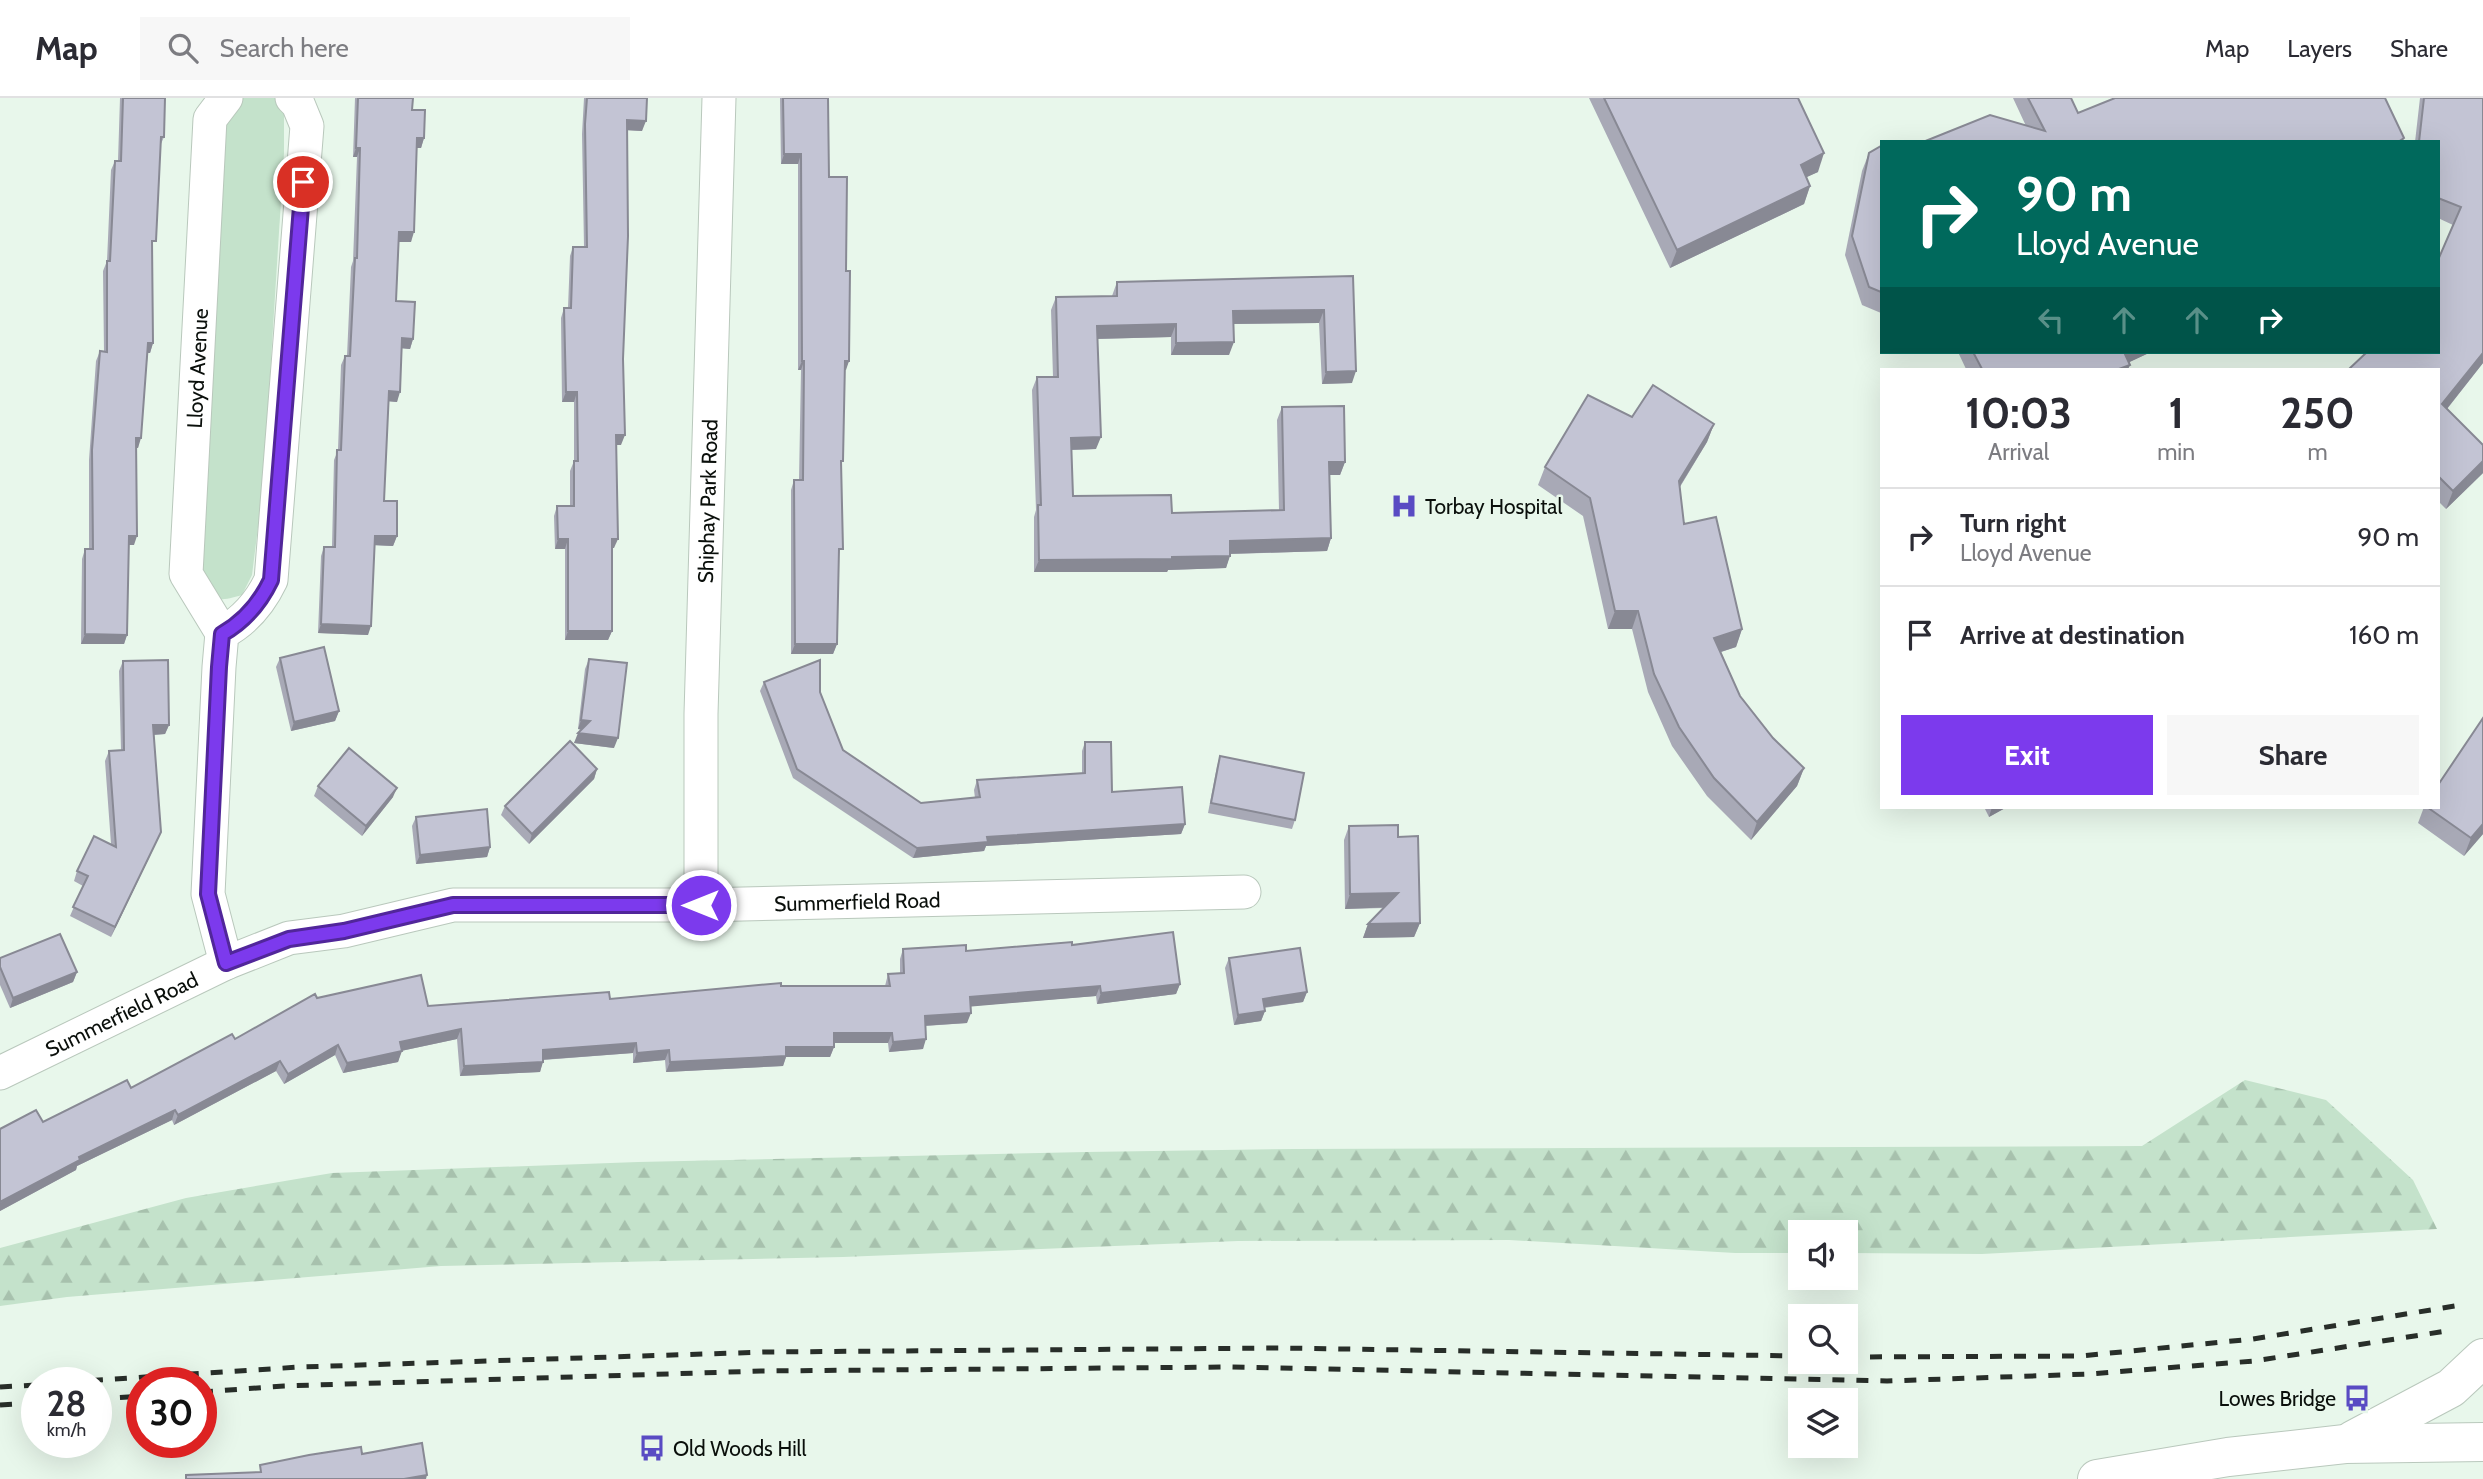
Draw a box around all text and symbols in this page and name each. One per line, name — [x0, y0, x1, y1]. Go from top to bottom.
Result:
search box — [140, 17, 630, 80]
text: Map — [35, 28, 98, 68]
icon: search — [164, 29, 202, 67]
text: Search here — [220, 32, 349, 64]
text: Map — [2205, 34, 2249, 63]
text: Layers — [2287, 34, 2352, 63]
text: Share — [2390, 34, 2448, 63]
pin — [273, 152, 333, 212]
icon: arrive — [284, 163, 322, 201]
text: 90 m — [2016, 164, 2132, 223]
icon: right — [1901, 168, 1992, 259]
text: Lloyd Avenue — [2016, 224, 2199, 263]
icon: left — [2032, 301, 2070, 339]
icon: ahead — [2105, 301, 2143, 339]
icon: ahead — [2178, 301, 2216, 339]
icon: right — [2251, 301, 2289, 339]
street label: Lloyd Avenue — [181, 308, 213, 429]
text: 10:03 — [1965, 387, 2072, 439]
text: 1 — [2168, 387, 2184, 439]
text: 250 — [2280, 387, 2355, 439]
street label: Shiphay Park Road — [692, 419, 722, 584]
text: Arrival — [1988, 438, 2049, 466]
text: min — [2157, 438, 2195, 466]
text: m — [2307, 438, 2328, 466]
hospital icon: Torbay Hospital — [1389, 491, 1419, 521]
place label: Torbay Hospital — [1425, 494, 1562, 519]
text: Turn right — [1960, 507, 2066, 539]
icon: right — [1901, 518, 1939, 556]
text: 90 m — [2357, 521, 2419, 553]
text: Lloyd Avenue — [1960, 539, 2092, 567]
icon: arrive — [1901, 616, 1939, 654]
text: Arrive at destination — [1960, 619, 2185, 651]
text: 160 m — [2349, 619, 2419, 651]
button: Exit — [1901, 715, 2153, 795]
button: Share — [2167, 715, 2419, 795]
position arrow — [664, 868, 738, 942]
street label: Summerfield Road — [774, 887, 941, 916]
street label: Summerfield Road — [41, 966, 202, 1062]
map controls — [1788, 1220, 1858, 1458]
button: sound — [1788, 1220, 1858, 1290]
button: search — [1788, 1304, 1858, 1374]
speed limit sign: 30 — [126, 1367, 217, 1458]
text: 28 — [47, 1382, 86, 1425]
bus stop icon: Lowes Bridge — [2342, 1383, 2372, 1413]
place label: Lowes Bridge — [2219, 1386, 2336, 1411]
button: layers — [1788, 1388, 1858, 1458]
text: km/h — [47, 1419, 86, 1441]
bus stop icon: Old Woods Hill — [637, 1433, 667, 1463]
place label: Old Woods Hill — [673, 1436, 807, 1461]

